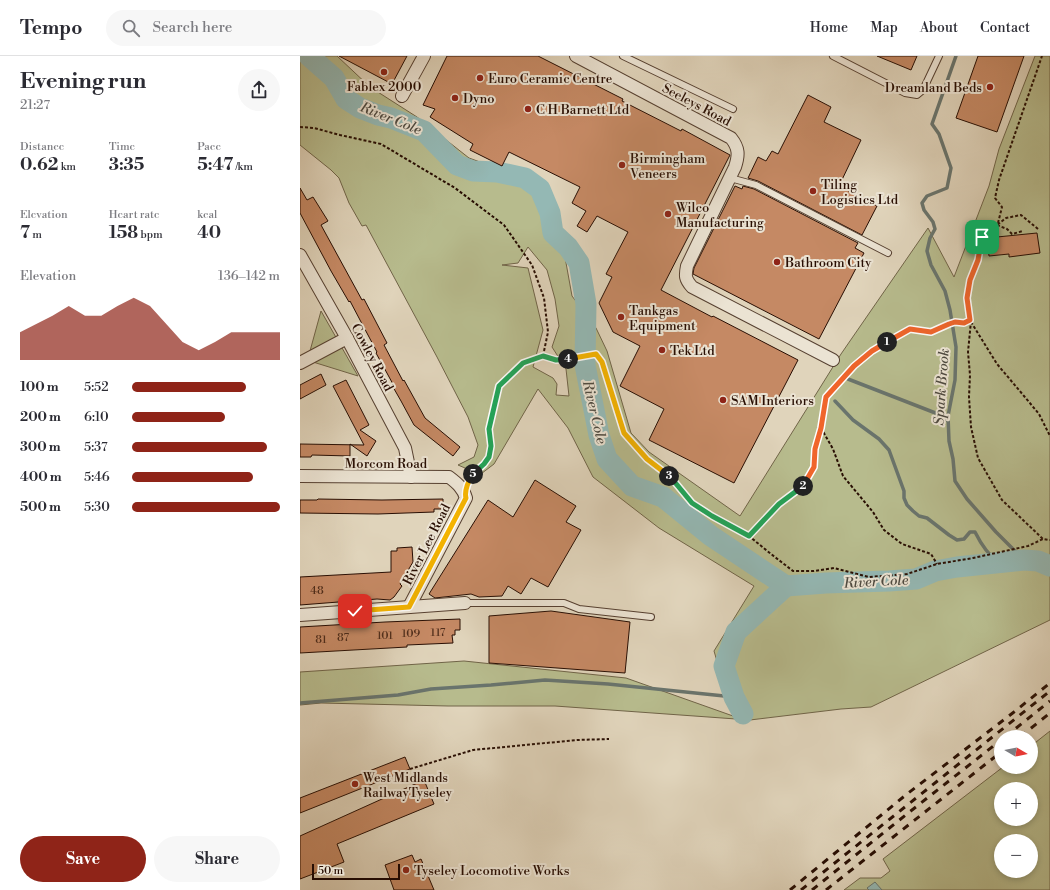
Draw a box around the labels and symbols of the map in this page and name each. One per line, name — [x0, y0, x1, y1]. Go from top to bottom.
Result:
marker: Fablex 2000 — [379, 67, 389, 77]
place label: Euro Ceramic Centre — [488, 71, 613, 87]
marker: Euro Ceramic Centre — [475, 73, 485, 83]
place label: Fablex 2000 — [347, 79, 422, 95]
street label: Seeleys Road — [659, 80, 734, 130]
place label: Dreamland Beds — [885, 80, 982, 96]
marker: Dreamland Beds — [985, 82, 995, 92]
place label: Dyno — [463, 91, 494, 107]
marker: Dyno — [450, 93, 460, 103]
water label: River Cole — [356, 98, 424, 140]
place label: C H Barnett Ltd — [536, 102, 630, 118]
marker: C H Barnett Ltd — [523, 104, 533, 114]
place label: Birmingham Veneers — [629, 151, 706, 182]
marker: Birmingham Veneers — [617, 160, 627, 170]
place label: Tiling Logistics Ltd — [821, 177, 899, 208]
marker: Tiling Logistics Ltd — [808, 186, 818, 196]
place label: Wilco Manufacturing — [675, 200, 764, 231]
marker: Wilco Manufacturing — [663, 209, 673, 219]
pin — [965, 220, 999, 254]
place label: Bathroom City — [784, 255, 872, 271]
marker: Bathroom City — [772, 257, 782, 267]
place label: Tankgas Equipment — [629, 303, 696, 334]
marker: Tankgas Equipment — [616, 312, 626, 322]
street label: Cowley Road — [348, 321, 397, 395]
pin: 1 — [877, 332, 897, 352]
place label: Tek Ltd — [670, 343, 715, 359]
marker: Tek Ltd — [657, 345, 667, 355]
water label: Spark Brook — [930, 348, 954, 426]
pin: 4 — [558, 349, 578, 369]
water label: River Cole — [578, 378, 610, 446]
place label: SAM Interiors — [731, 393, 814, 409]
marker: SAM Interiors — [718, 395, 728, 405]
street label: Morcom Road — [345, 456, 428, 472]
pin: 5 — [463, 464, 483, 484]
pin: 3 — [659, 466, 679, 486]
pin: 2 — [793, 476, 813, 496]
street label: River Lee Road — [400, 501, 454, 588]
water label: River Cole — [842, 571, 909, 593]
house number: 48 — [310, 584, 324, 598]
pin — [338, 594, 372, 628]
house number: 117 — [431, 626, 446, 640]
house number: 109 — [402, 627, 421, 641]
house number: 101 — [377, 629, 393, 643]
house number: 87 — [337, 631, 350, 645]
house number: 81 — [315, 633, 327, 647]
north arrow — [994, 730, 1038, 774]
place label: West Midlands RailwayTyseley — [362, 770, 453, 801]
marker: West Midlands RailwayTyseley — [350, 779, 360, 789]
scale bar — [312, 862, 400, 881]
place label: Tyseley Locomotive Works — [414, 863, 570, 879]
marker: Tyseley Locomotive Works — [401, 865, 411, 875]

